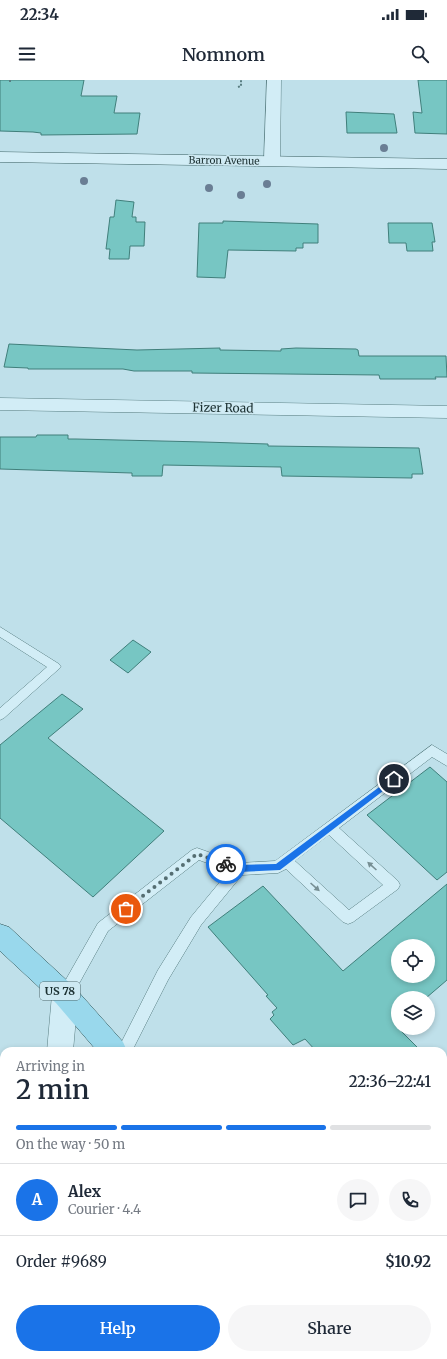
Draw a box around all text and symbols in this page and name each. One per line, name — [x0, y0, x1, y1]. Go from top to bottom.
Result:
text: 22:34 — [20, 5, 59, 24]
icon: menu — [16, 43, 38, 65]
text: Nomnom — [182, 43, 265, 66]
icon: search — [409, 43, 431, 65]
street label: Barron Avenue — [188, 153, 260, 168]
street label: Fizer Road — [192, 399, 254, 416]
pin — [377, 762, 411, 796]
icon: home — [383, 768, 405, 790]
courier — [206, 844, 246, 884]
icon: bike — [215, 853, 237, 875]
one-way arrow — [367, 861, 377, 870]
one-way arrow — [310, 883, 320, 892]
pin — [109, 892, 143, 926]
icon: bag — [115, 898, 137, 920]
map controls — [391, 939, 435, 1035]
button: locate — [391, 939, 435, 983]
road number: US 78 — [40, 982, 80, 1000]
button: layers — [391, 991, 435, 1035]
text: Arriving in — [16, 1058, 85, 1075]
text: 22:36–22:41 — [349, 1072, 431, 1091]
text: 2 min — [16, 1073, 89, 1106]
text: On the way · 50 m — [16, 1136, 125, 1153]
button: chat — [337, 1179, 379, 1221]
button: phone — [389, 1179, 431, 1221]
text: Alex — [68, 1182, 101, 1201]
text: A — [32, 1190, 42, 1209]
text: Courier · 4.4 — [68, 1201, 141, 1218]
text: Order #9689 — [16, 1252, 107, 1271]
text: $10.92 — [385, 1252, 431, 1271]
button: Help — [16, 1305, 220, 1351]
button: Share — [228, 1305, 431, 1351]

